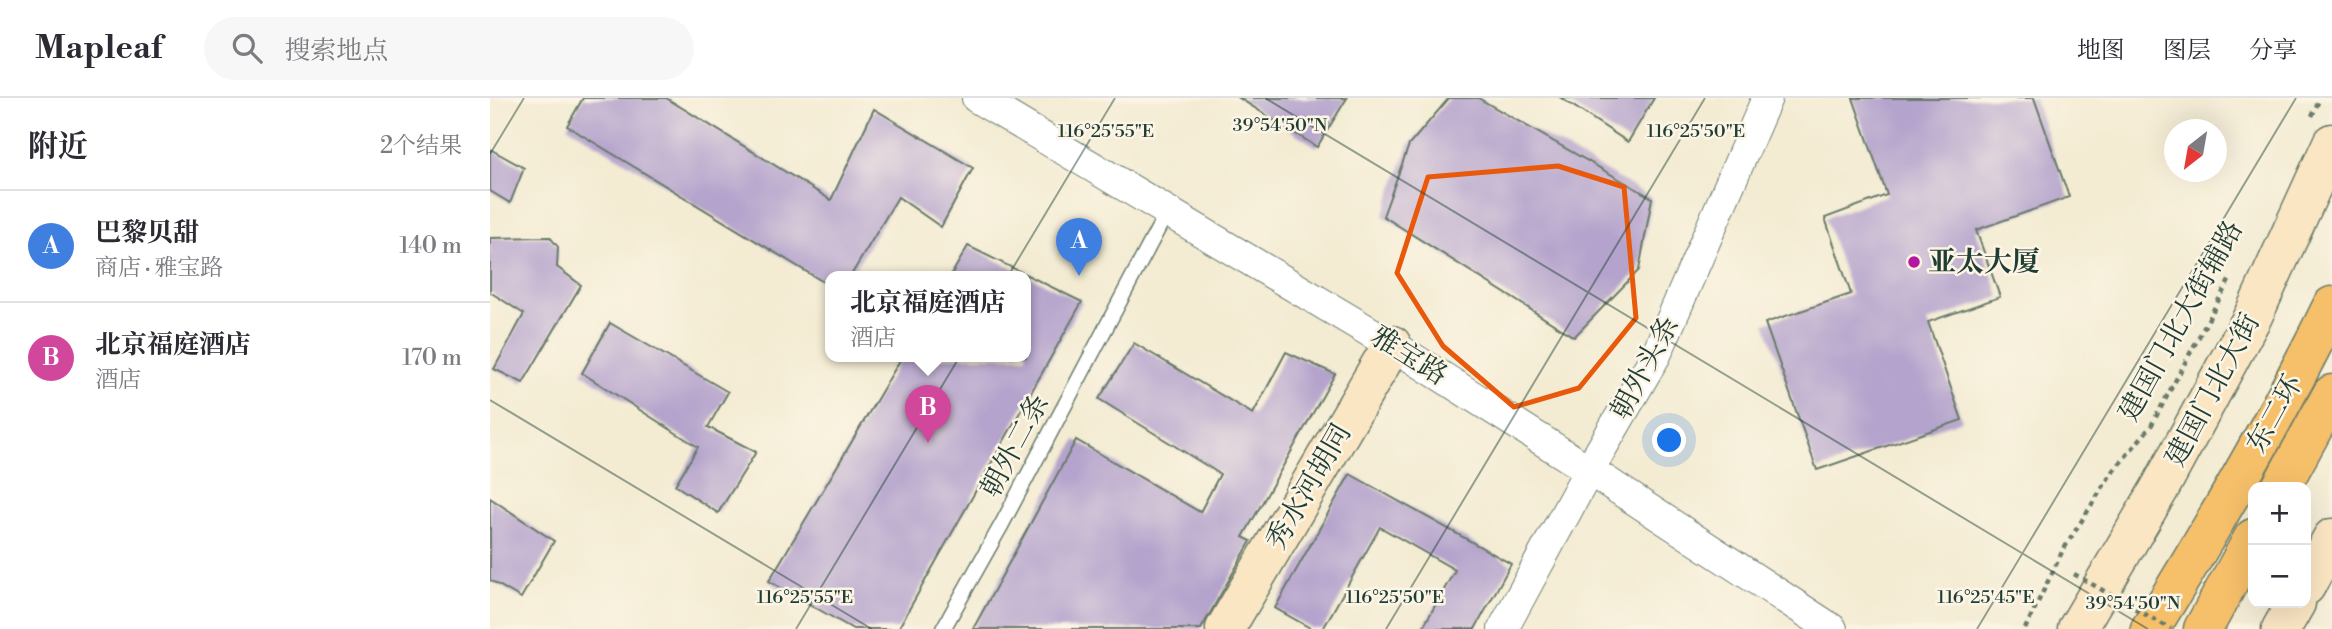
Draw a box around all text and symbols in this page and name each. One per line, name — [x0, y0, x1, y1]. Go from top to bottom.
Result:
search box — [204, 17, 694, 80]
text: Mapleaf — [35, 28, 162, 69]
icon: search — [228, 29, 266, 67]
text: 搜索地点 — [284, 35, 388, 67]
text: 地图 — [2077, 36, 2125, 66]
text: 图层 — [2163, 36, 2211, 66]
text: 分享 — [2249, 36, 2297, 66]
text: 39°54'50"N — [1233, 114, 1328, 137]
north arrow — [2164, 119, 2227, 182]
text: 116°25'55"E — [1058, 120, 1154, 143]
text: 116°25'50"E — [1647, 120, 1745, 143]
text: 附近 — [28, 128, 88, 166]
text: 2个结果 — [380, 132, 462, 160]
street label: 建国门北大街辅路 — [2112, 215, 2250, 427]
text: 巴黎贝甜 — [95, 217, 199, 249]
pin: A — [1056, 218, 1102, 276]
text: A — [43, 232, 59, 260]
text: 140 m — [399, 232, 462, 260]
place label: 亚太大厦 — [1928, 245, 2040, 280]
text: 商店 · 雅宝路 — [95, 254, 223, 282]
marker: 亚太大厦 — [1906, 254, 1922, 270]
popup — [825, 271, 1031, 362]
text: 北京福庭酒店 — [850, 287, 1006, 319]
street label: 建国门北大街 — [2159, 308, 2267, 472]
street label: 朝外头条 — [1603, 310, 1687, 426]
street label: 雅宝路 — [1364, 319, 1454, 393]
text: 酒店 — [850, 324, 896, 352]
text: 北京福庭酒店 — [95, 329, 251, 361]
text: B — [42, 344, 60, 372]
text: 170 m — [402, 344, 462, 372]
text: 酒店 — [95, 366, 141, 394]
street label: 东二环 — [2239, 369, 2311, 459]
pin: B — [905, 385, 951, 443]
street label: 朝外二条 — [973, 388, 1057, 504]
street label: 秀水河胡同 — [1259, 418, 1359, 556]
your location — [1652, 423, 1686, 457]
map controls — [2248, 482, 2311, 608]
button: + — [2248, 482, 2311, 545]
button: − — [2248, 545, 2311, 608]
text: 116°25'55"E — [757, 586, 853, 609]
text: 116°25'50"E — [1346, 586, 1444, 609]
text: 116°25'45"E — [1937, 586, 2035, 609]
text: 39°54'50"N — [2086, 592, 2181, 615]

